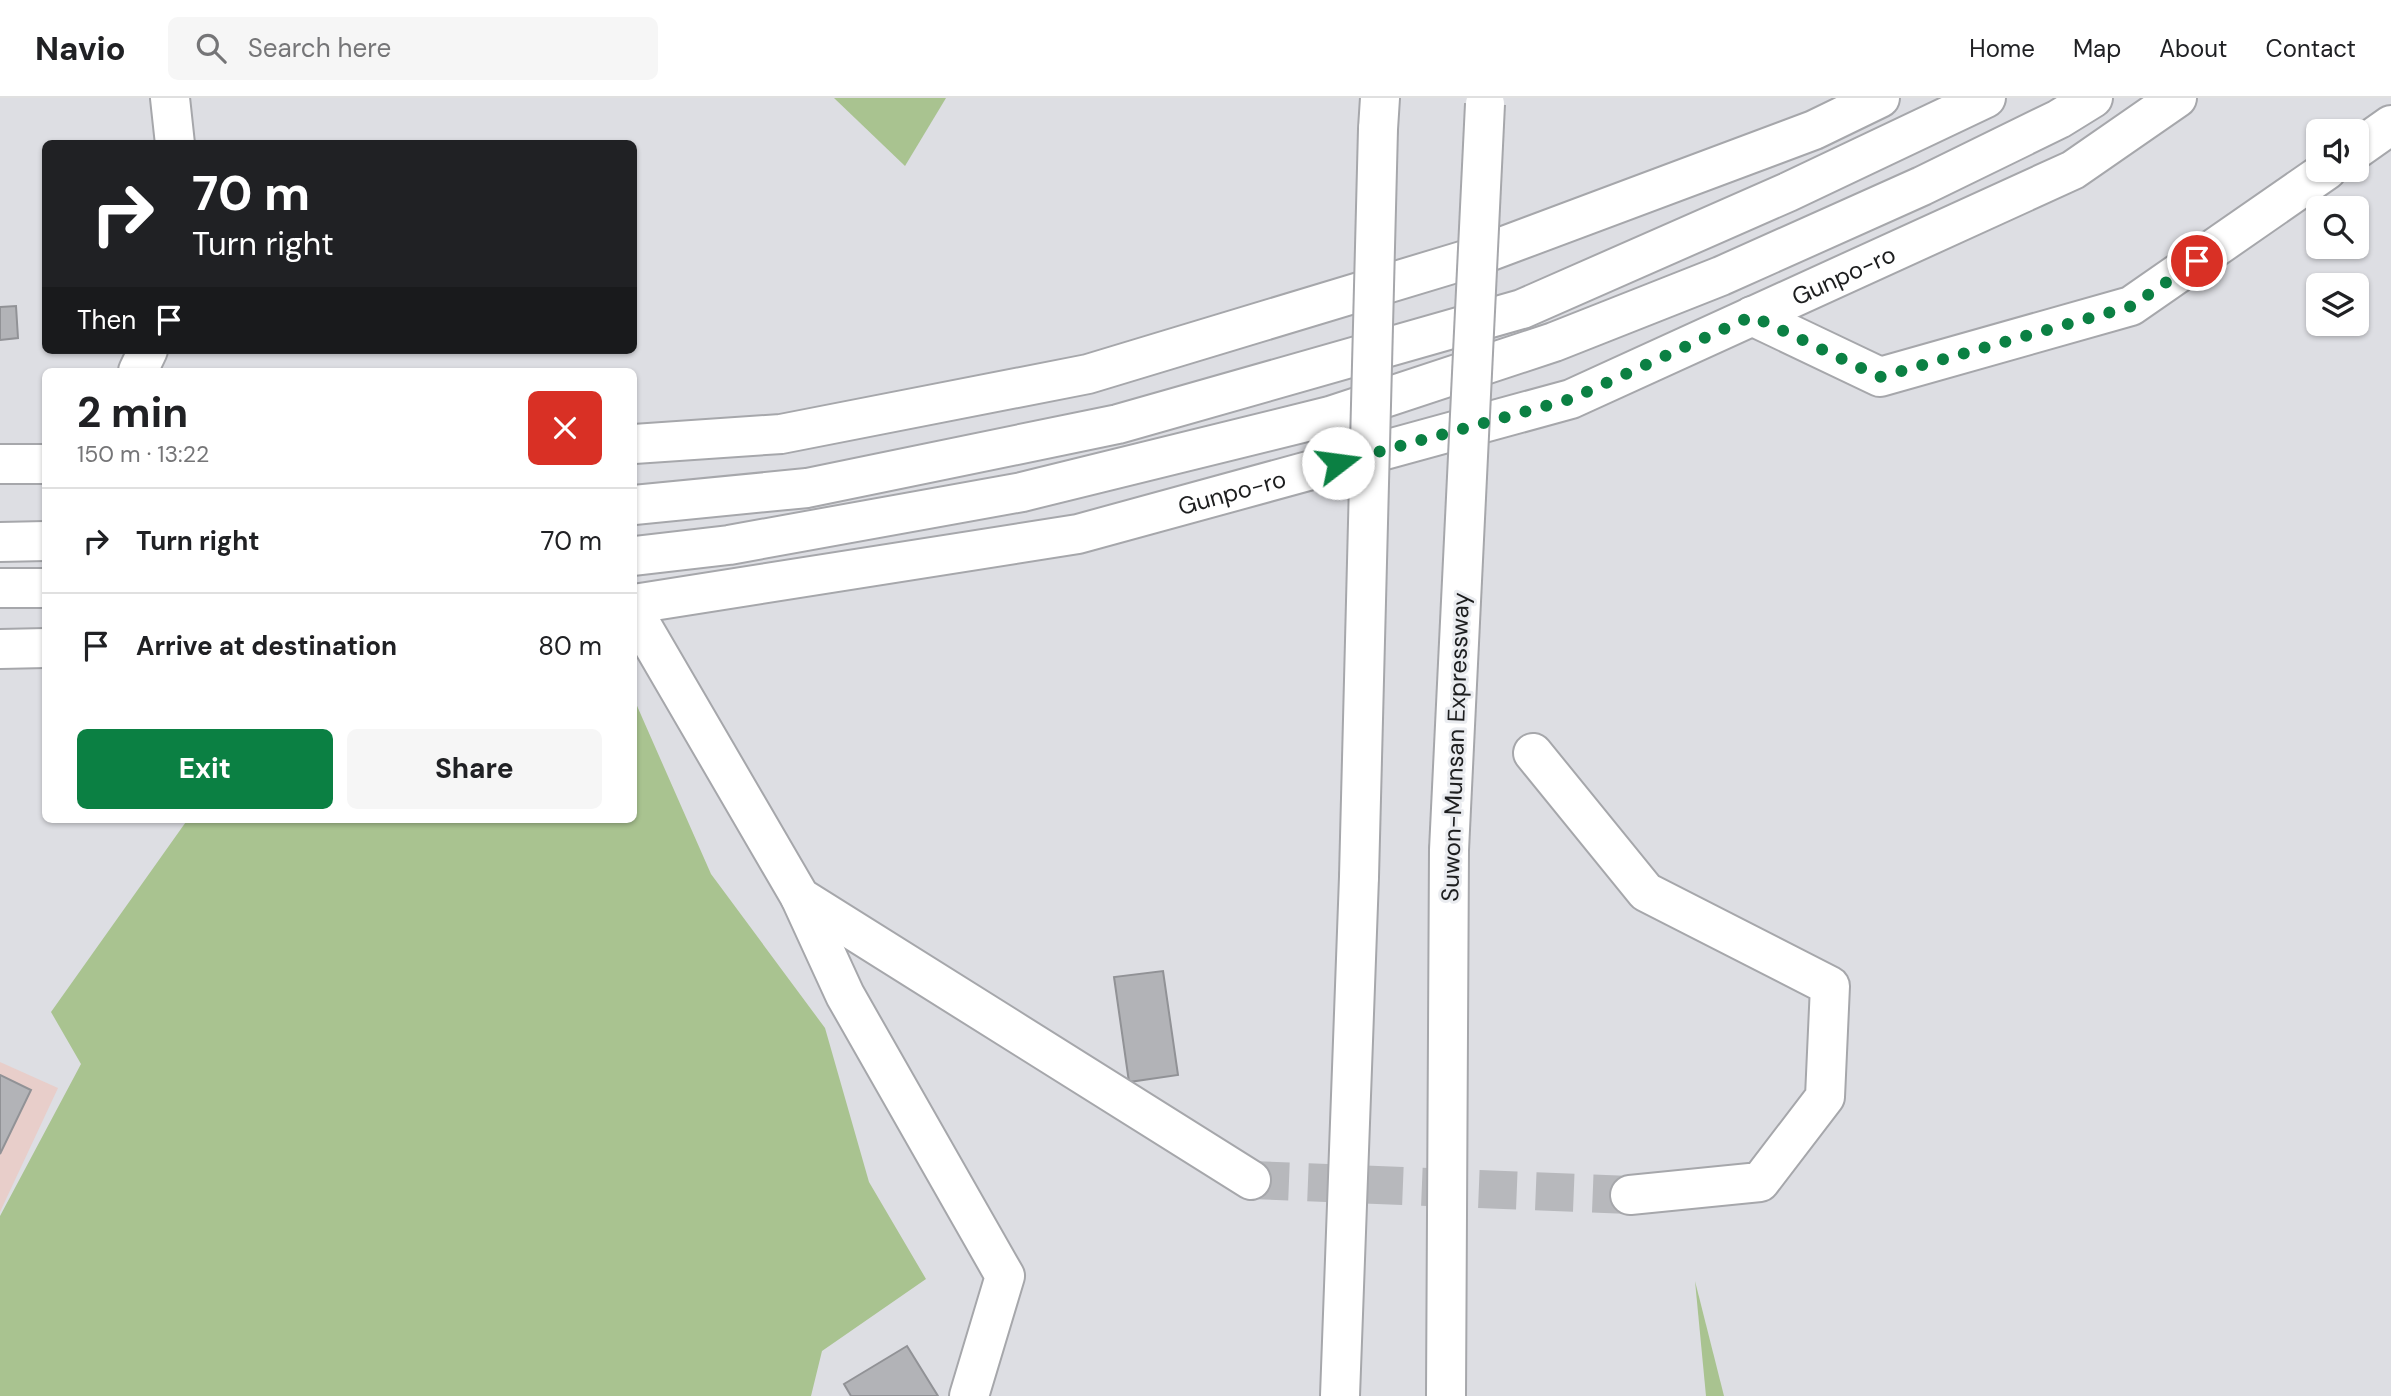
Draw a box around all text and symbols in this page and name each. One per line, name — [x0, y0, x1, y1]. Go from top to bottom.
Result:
search box — [168, 17, 658, 80]
text: Navio — [35, 27, 126, 70]
icon: search — [192, 29, 230, 67]
text: Search here — [248, 31, 391, 65]
text: Home — [1969, 33, 2035, 64]
text: Map — [2073, 33, 2121, 64]
text: About — [2159, 33, 2228, 64]
text: Contact — [2266, 33, 2356, 64]
map controls — [2306, 119, 2369, 336]
button: sound — [2306, 119, 2369, 182]
text: 70 m — [192, 161, 310, 225]
icon: right — [77, 168, 168, 259]
button: search — [2306, 196, 2369, 259]
text: Turn right — [192, 223, 334, 265]
pin — [2167, 231, 2227, 291]
street label: Gunpo-ro — [1787, 238, 1900, 312]
icon: arrive — [2178, 242, 2216, 280]
button: layers — [2306, 273, 2369, 336]
icon: arrive — [150, 301, 188, 339]
text: Then — [77, 303, 136, 337]
text: 2 min — [77, 385, 188, 440]
button: close — [528, 391, 602, 465]
position arrow — [1301, 426, 1375, 500]
text: 150 m · 13:22 — [77, 439, 209, 469]
street label: Gunpo-ro — [1174, 462, 1289, 521]
icon: right — [77, 522, 115, 560]
text: Turn right — [136, 524, 260, 558]
text: 70 m — [541, 524, 602, 558]
street label: Suwon-Munsan Expressway — [1434, 592, 1476, 902]
icon: arrive — [77, 627, 115, 665]
text: Arrive at destination — [136, 629, 397, 663]
text: 80 m — [538, 629, 602, 663]
button: Exit — [77, 729, 333, 809]
button: Share — [347, 729, 602, 809]

